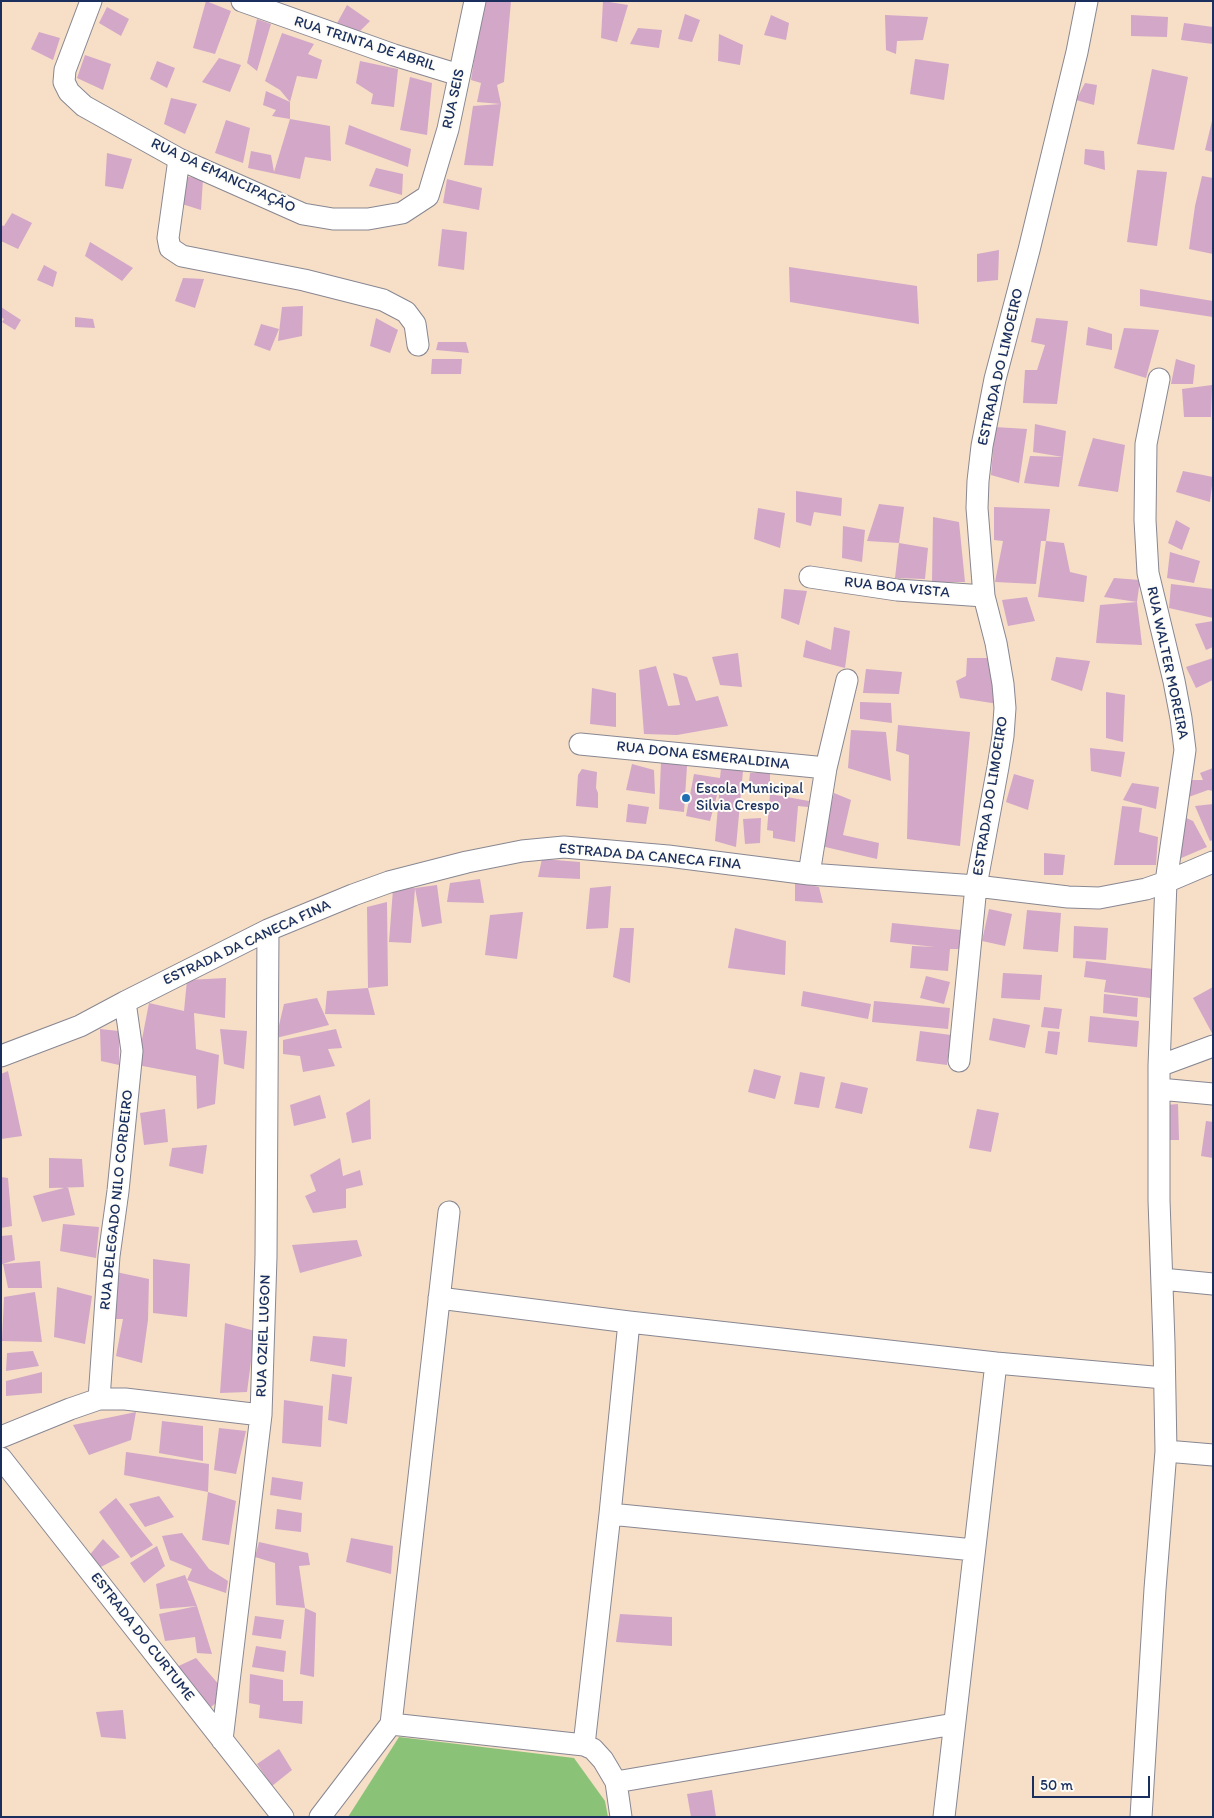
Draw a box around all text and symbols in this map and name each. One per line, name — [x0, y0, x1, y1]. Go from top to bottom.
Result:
street label: RUA TRINTA DE ABRIL — [292, 13, 438, 75]
street label: RUA SEIS — [439, 67, 469, 131]
street label: RUA DA EMANCIPAÇÃO — [148, 135, 298, 217]
street label: ESTRADA DO LIMOEIRO — [974, 286, 1028, 448]
street label: RUA BOA VISTA — [843, 573, 951, 603]
street label: RUA WALTER MOREIRA — [1142, 585, 1192, 741]
street label: ESTRADA DO LIMOEIRO — [970, 715, 1012, 877]
street label: RUA DONA ESMERALDINA — [615, 738, 791, 774]
place label: Escola Municipal Silvia Crespo — [696, 780, 803, 815]
marker: Escola Municipal Silvia Crespo — [680, 792, 692, 804]
street label: ESTRADA DA CANECA FINA — [558, 840, 742, 874]
street label: ESTRADA DA CANECA FINA — [160, 896, 334, 990]
street label: RUA DELEGADO NILO CORDEIRO — [96, 1089, 138, 1311]
street label: RUA OZIEL LUGON — [253, 1274, 275, 1398]
street label: ESTRADA DO CURTUME — [86, 1569, 198, 1705]
scale bar — [1034, 1766, 1152, 1798]
text: 50 m — [1040, 1776, 1073, 1794]

